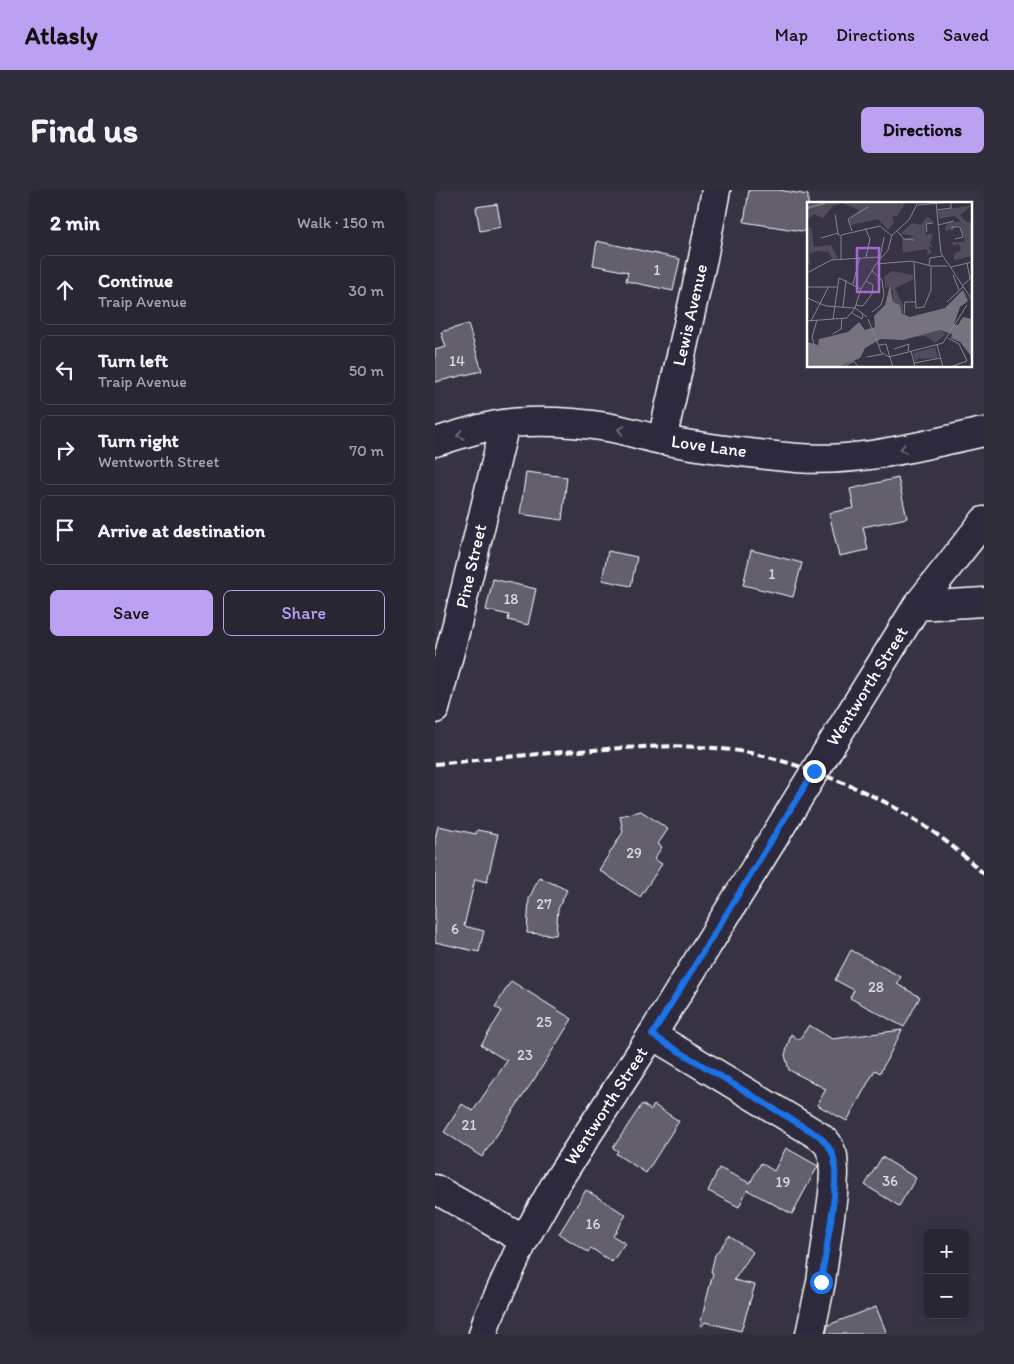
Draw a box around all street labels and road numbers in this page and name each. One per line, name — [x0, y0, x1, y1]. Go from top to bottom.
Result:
street label: Lewis Avenue — [668, 262, 712, 368]
street label: Love Lane — [670, 430, 748, 462]
street label: Pine Street — [451, 522, 491, 610]
street label: Wentworth Street — [821, 622, 913, 750]
street label: Wentworth Street — [560, 1042, 653, 1169]

